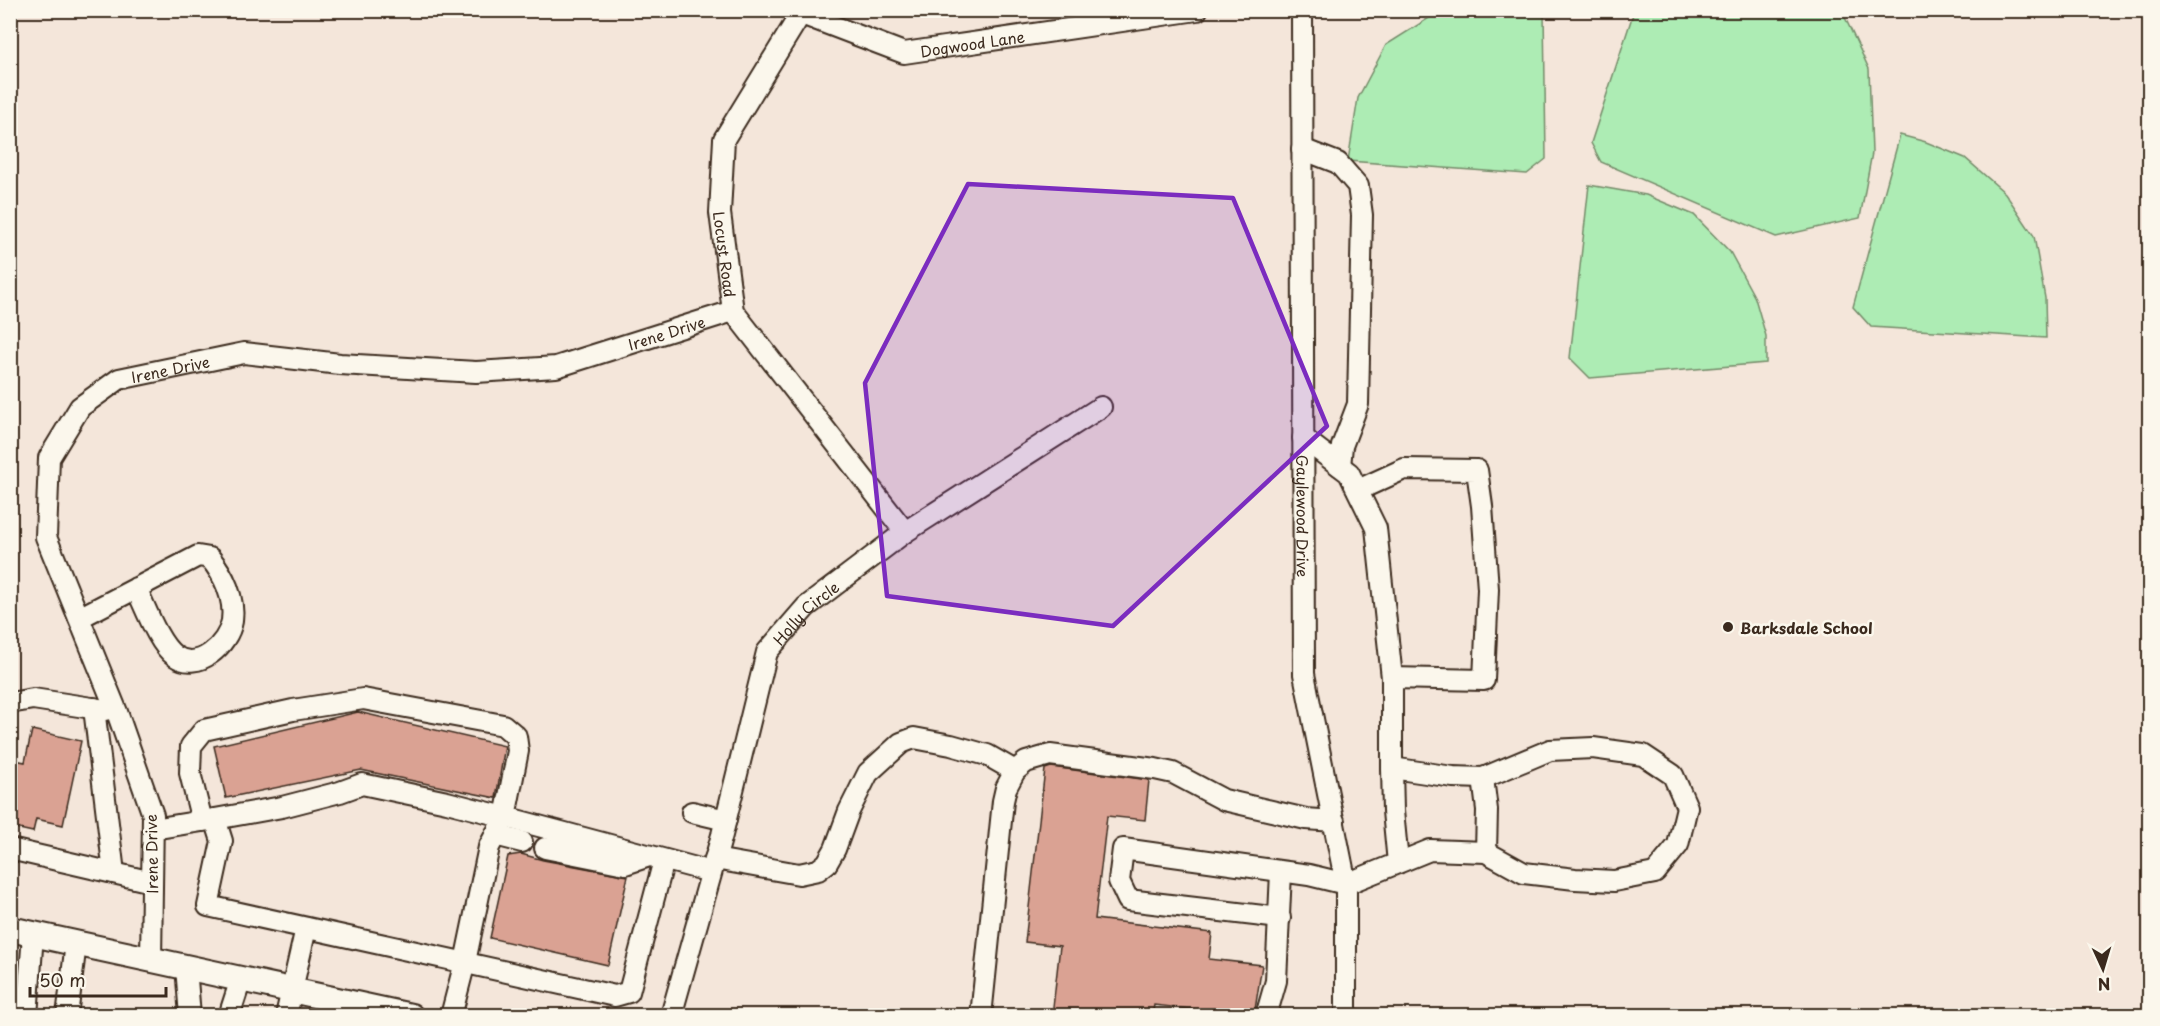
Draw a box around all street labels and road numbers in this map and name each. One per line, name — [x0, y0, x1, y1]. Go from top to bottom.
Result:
street label: Dogwood Lane — [919, 24, 1026, 62]
street label: Locust Road — [708, 210, 743, 299]
street label: Irene Drive — [625, 309, 708, 355]
street label: Irene Drive — [129, 349, 212, 388]
street label: Gaylewood Drive — [1292, 455, 1315, 577]
street label: Holly Circle — [767, 575, 844, 650]
street label: Irene Drive — [139, 814, 163, 894]

